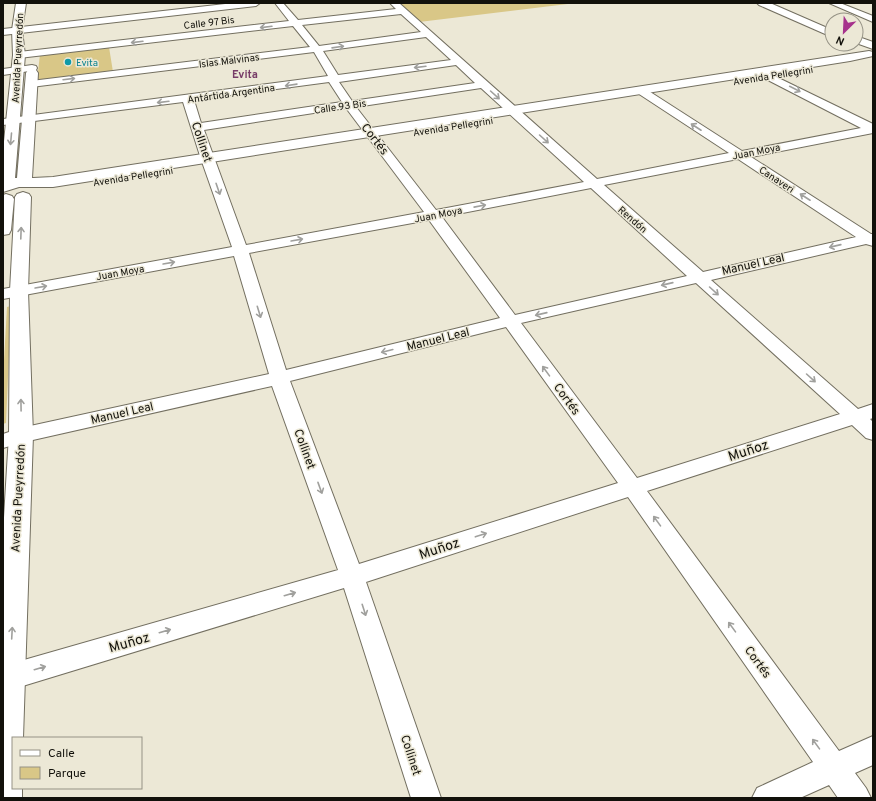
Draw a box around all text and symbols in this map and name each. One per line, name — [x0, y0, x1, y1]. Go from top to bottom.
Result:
north arrow — [824, 12, 864, 52]
street label: Avenida Pueyrredón — [10, 13, 27, 104]
street label: Calle 97 Bis — [183, 14, 236, 33]
one-way arrow — [260, 23, 273, 31]
text: N — [834, 32, 847, 48]
one-way arrow — [131, 38, 144, 45]
one-way arrow — [331, 43, 344, 51]
street label: Islas Malvinas — [198, 51, 261, 72]
marker: Evita — [63, 57, 73, 67]
place label: Evita — [76, 57, 98, 70]
one-way arrow — [414, 64, 427, 71]
street label: Avenida Pellegrini — [732, 64, 814, 89]
district label: Evita — [232, 68, 258, 82]
one-way arrow — [63, 75, 76, 83]
one-way arrow — [285, 81, 298, 89]
street label: Antártida Argentina — [187, 82, 276, 107]
one-way arrow — [789, 86, 801, 94]
one-way arrow — [489, 91, 500, 100]
street label: Calle 93 Bis — [313, 97, 368, 118]
one-way arrow — [157, 98, 170, 106]
street label: Avenida Pellegrini — [412, 115, 494, 140]
street label: Collinet — [187, 120, 215, 165]
street label: Cortés — [357, 121, 392, 159]
one-way arrow — [690, 122, 702, 130]
one-way arrow — [8, 132, 15, 145]
one-way arrow — [539, 135, 549, 144]
street label: Juan Moya — [731, 141, 781, 163]
street label: Canaveri — [756, 164, 796, 197]
street label: Avenida Pellegrini — [92, 165, 174, 190]
one-way arrow — [215, 182, 222, 195]
one-way arrow — [800, 193, 811, 202]
one-way arrow — [473, 201, 486, 209]
street label: Juan Moya — [413, 204, 463, 226]
street label: Rendón — [615, 204, 649, 236]
one-way arrow — [18, 227, 25, 240]
one-way arrow — [290, 236, 303, 244]
one-way arrow — [829, 243, 842, 251]
street label: Manuel Leal — [720, 250, 786, 280]
one-way arrow — [162, 259, 175, 267]
street label: Juan Moya — [95, 263, 145, 284]
one-way arrow — [661, 281, 674, 288]
one-way arrow — [34, 283, 47, 291]
one-way arrow — [709, 286, 719, 295]
one-way arrow — [256, 305, 263, 318]
one-way arrow — [534, 310, 547, 318]
street label: Manuel Leal — [405, 324, 471, 355]
one-way arrow — [381, 348, 394, 355]
one-way arrow — [542, 366, 551, 377]
one-way arrow — [806, 373, 816, 383]
street label: Cortés — [549, 380, 583, 419]
one-way arrow — [17, 399, 25, 412]
street label: Manuel Leal — [89, 399, 155, 429]
street label: Collinet — [289, 427, 319, 472]
street label: Muñoz — [726, 437, 771, 466]
street label: Avenida Pueyrredón — [8, 443, 30, 553]
one-way arrow — [316, 481, 324, 493]
one-way arrow — [652, 516, 661, 527]
one-way arrow — [474, 531, 487, 538]
street label: Muñoz — [417, 535, 462, 564]
one-way arrow — [283, 590, 296, 597]
one-way arrow — [360, 604, 368, 616]
one-way arrow — [728, 621, 736, 632]
one-way arrow — [8, 627, 15, 640]
one-way arrow — [158, 627, 171, 634]
street label: Muñoz — [107, 630, 152, 657]
street label: Cortés — [740, 643, 774, 682]
one-way arrow — [34, 664, 47, 671]
street label: Collinet — [396, 733, 424, 778]
legend — [12, 737, 142, 789]
one-way arrow — [812, 738, 820, 749]
text: Calle — [48, 746, 75, 762]
text: Parque — [48, 766, 86, 782]

